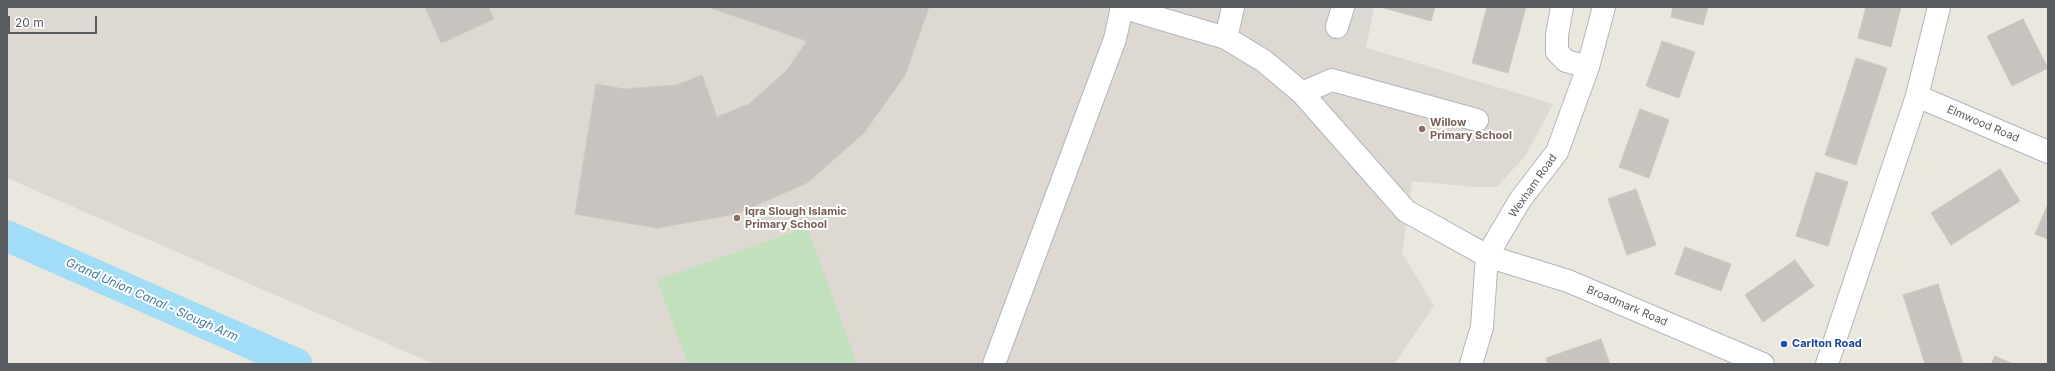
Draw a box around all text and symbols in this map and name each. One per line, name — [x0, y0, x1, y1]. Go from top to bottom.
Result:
scale bar — [10, 8, 99, 34]
text: 20 m — [15, 15, 44, 30]
street label: Elmwood Road — [1945, 103, 2021, 145]
place label: Willow Primary School — [1430, 116, 1512, 142]
marker: Willow Primary School — [1417, 124, 1427, 134]
street label: Wexham Road — [1506, 152, 1560, 220]
place label: Iqra Slough Islamic Primary School — [745, 205, 847, 231]
marker: Iqra Slough Islamic Primary School — [732, 213, 742, 223]
water label: Grand Union Canal - Slough Arm — [64, 255, 240, 345]
street label: Broadmark Road — [1585, 283, 1669, 329]
place label: Carlton Road — [1792, 337, 1862, 351]
marker: Carlton Road — [1779, 339, 1789, 349]

